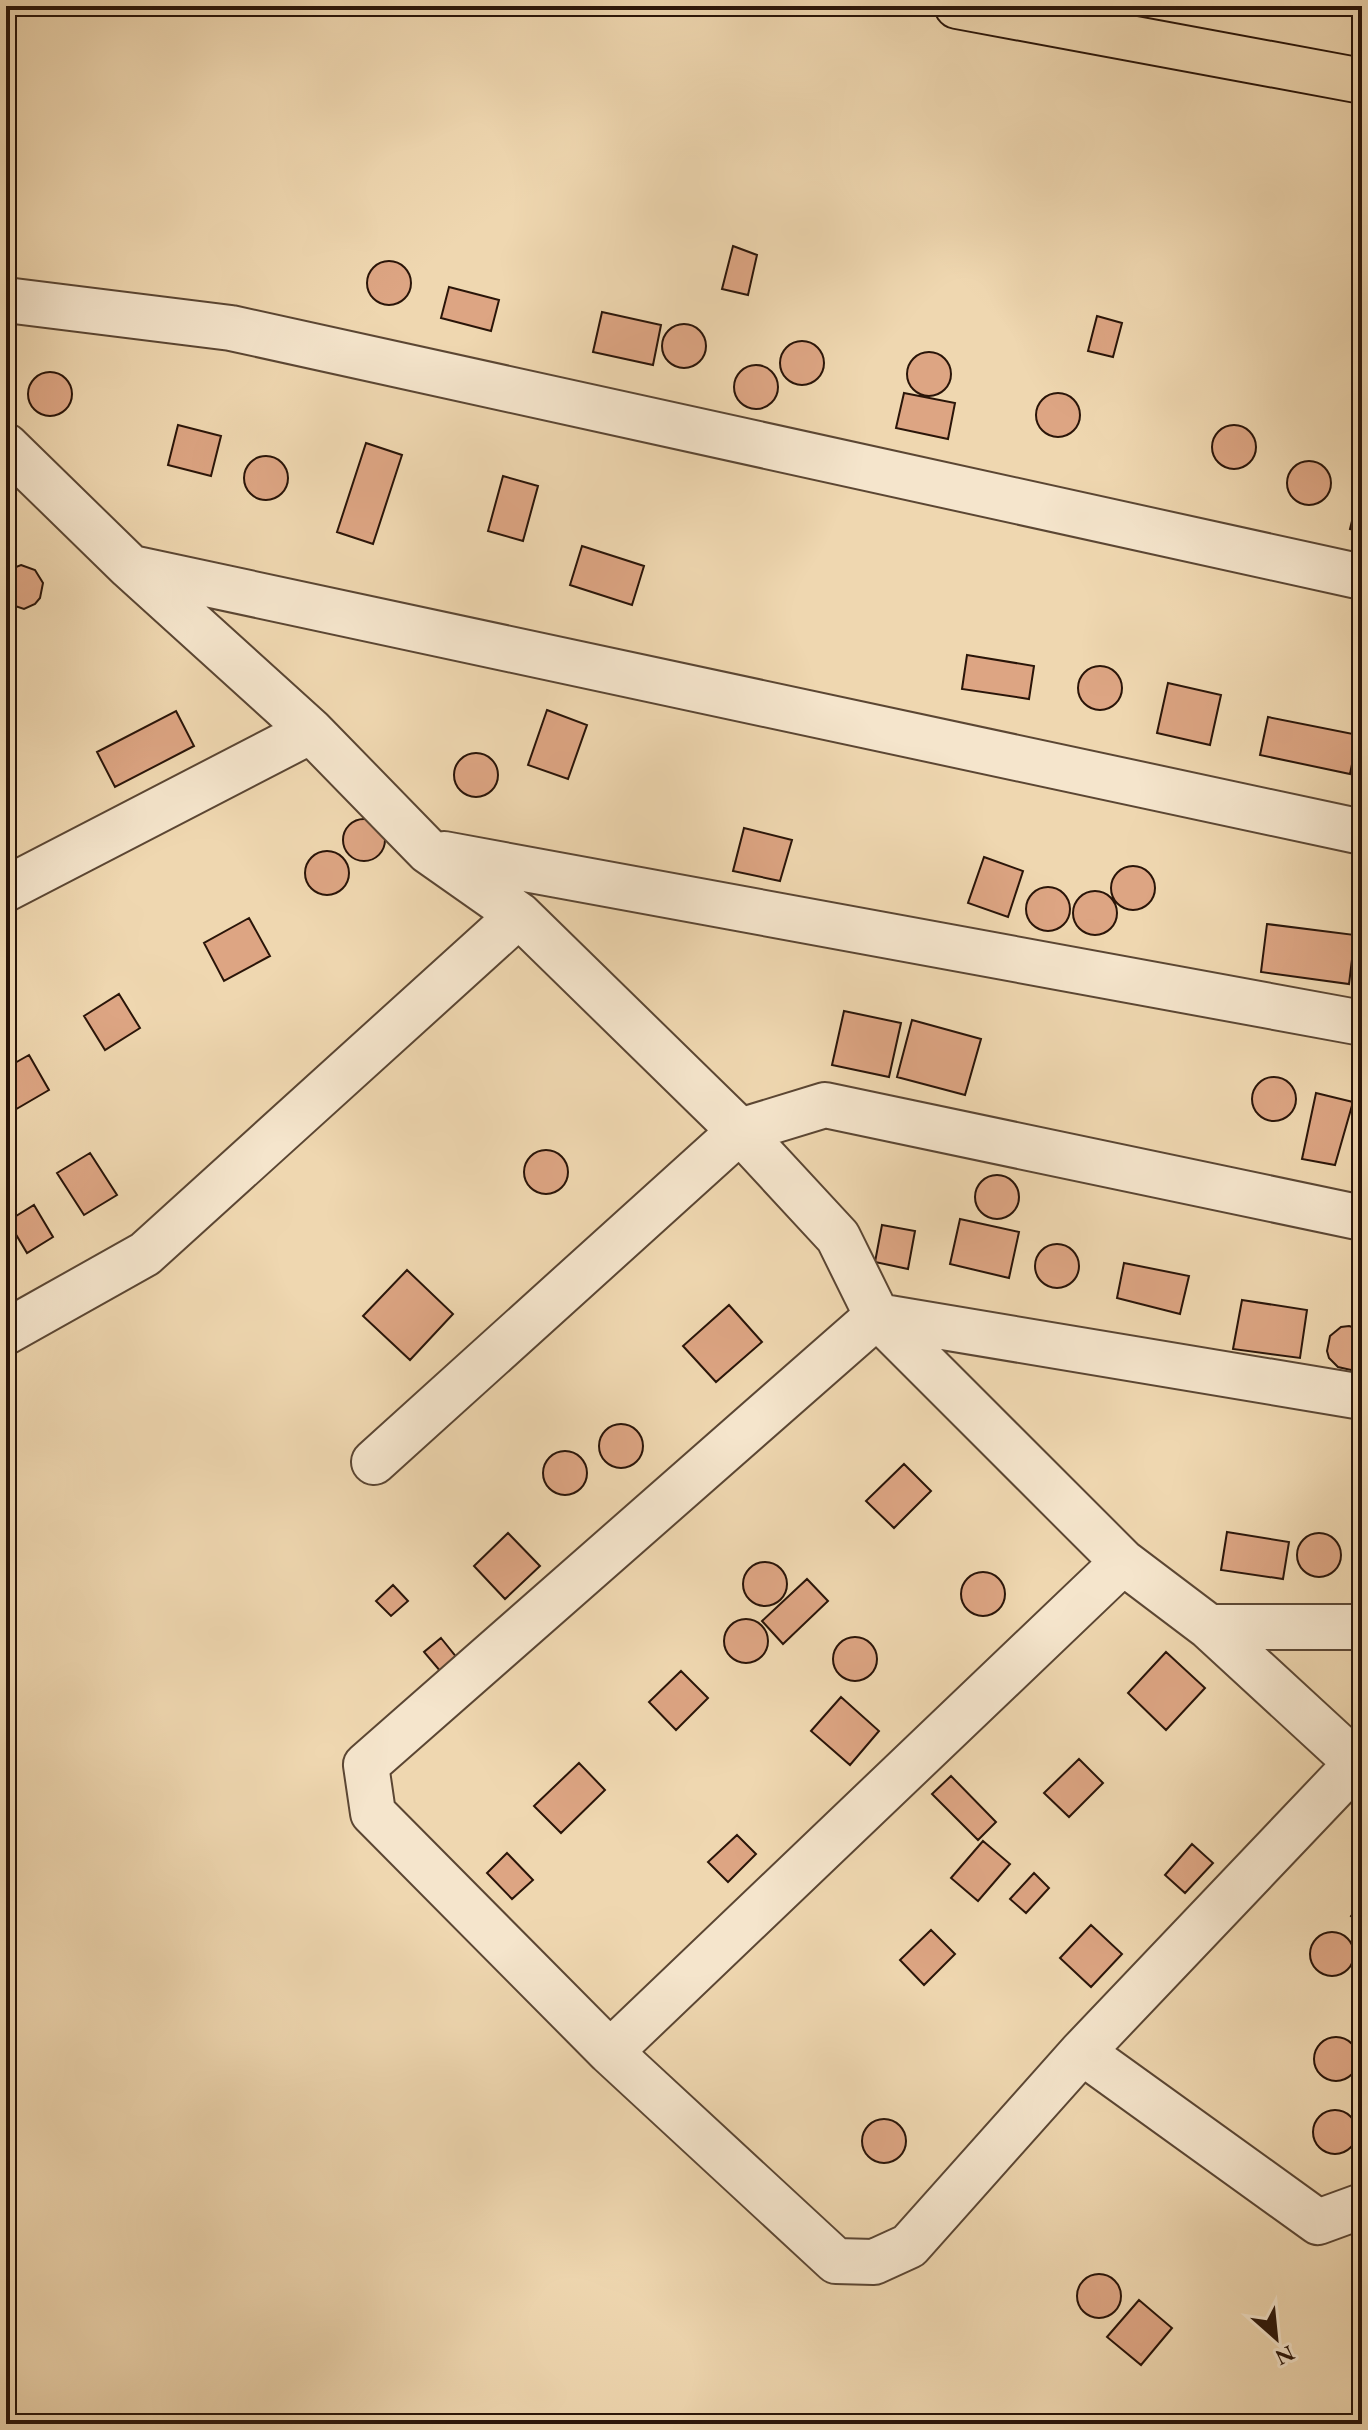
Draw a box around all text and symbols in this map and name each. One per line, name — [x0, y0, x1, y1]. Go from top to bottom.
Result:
north arrow — [1236, 2298, 1316, 2378]
text: N — [1270, 2338, 1299, 2372]

